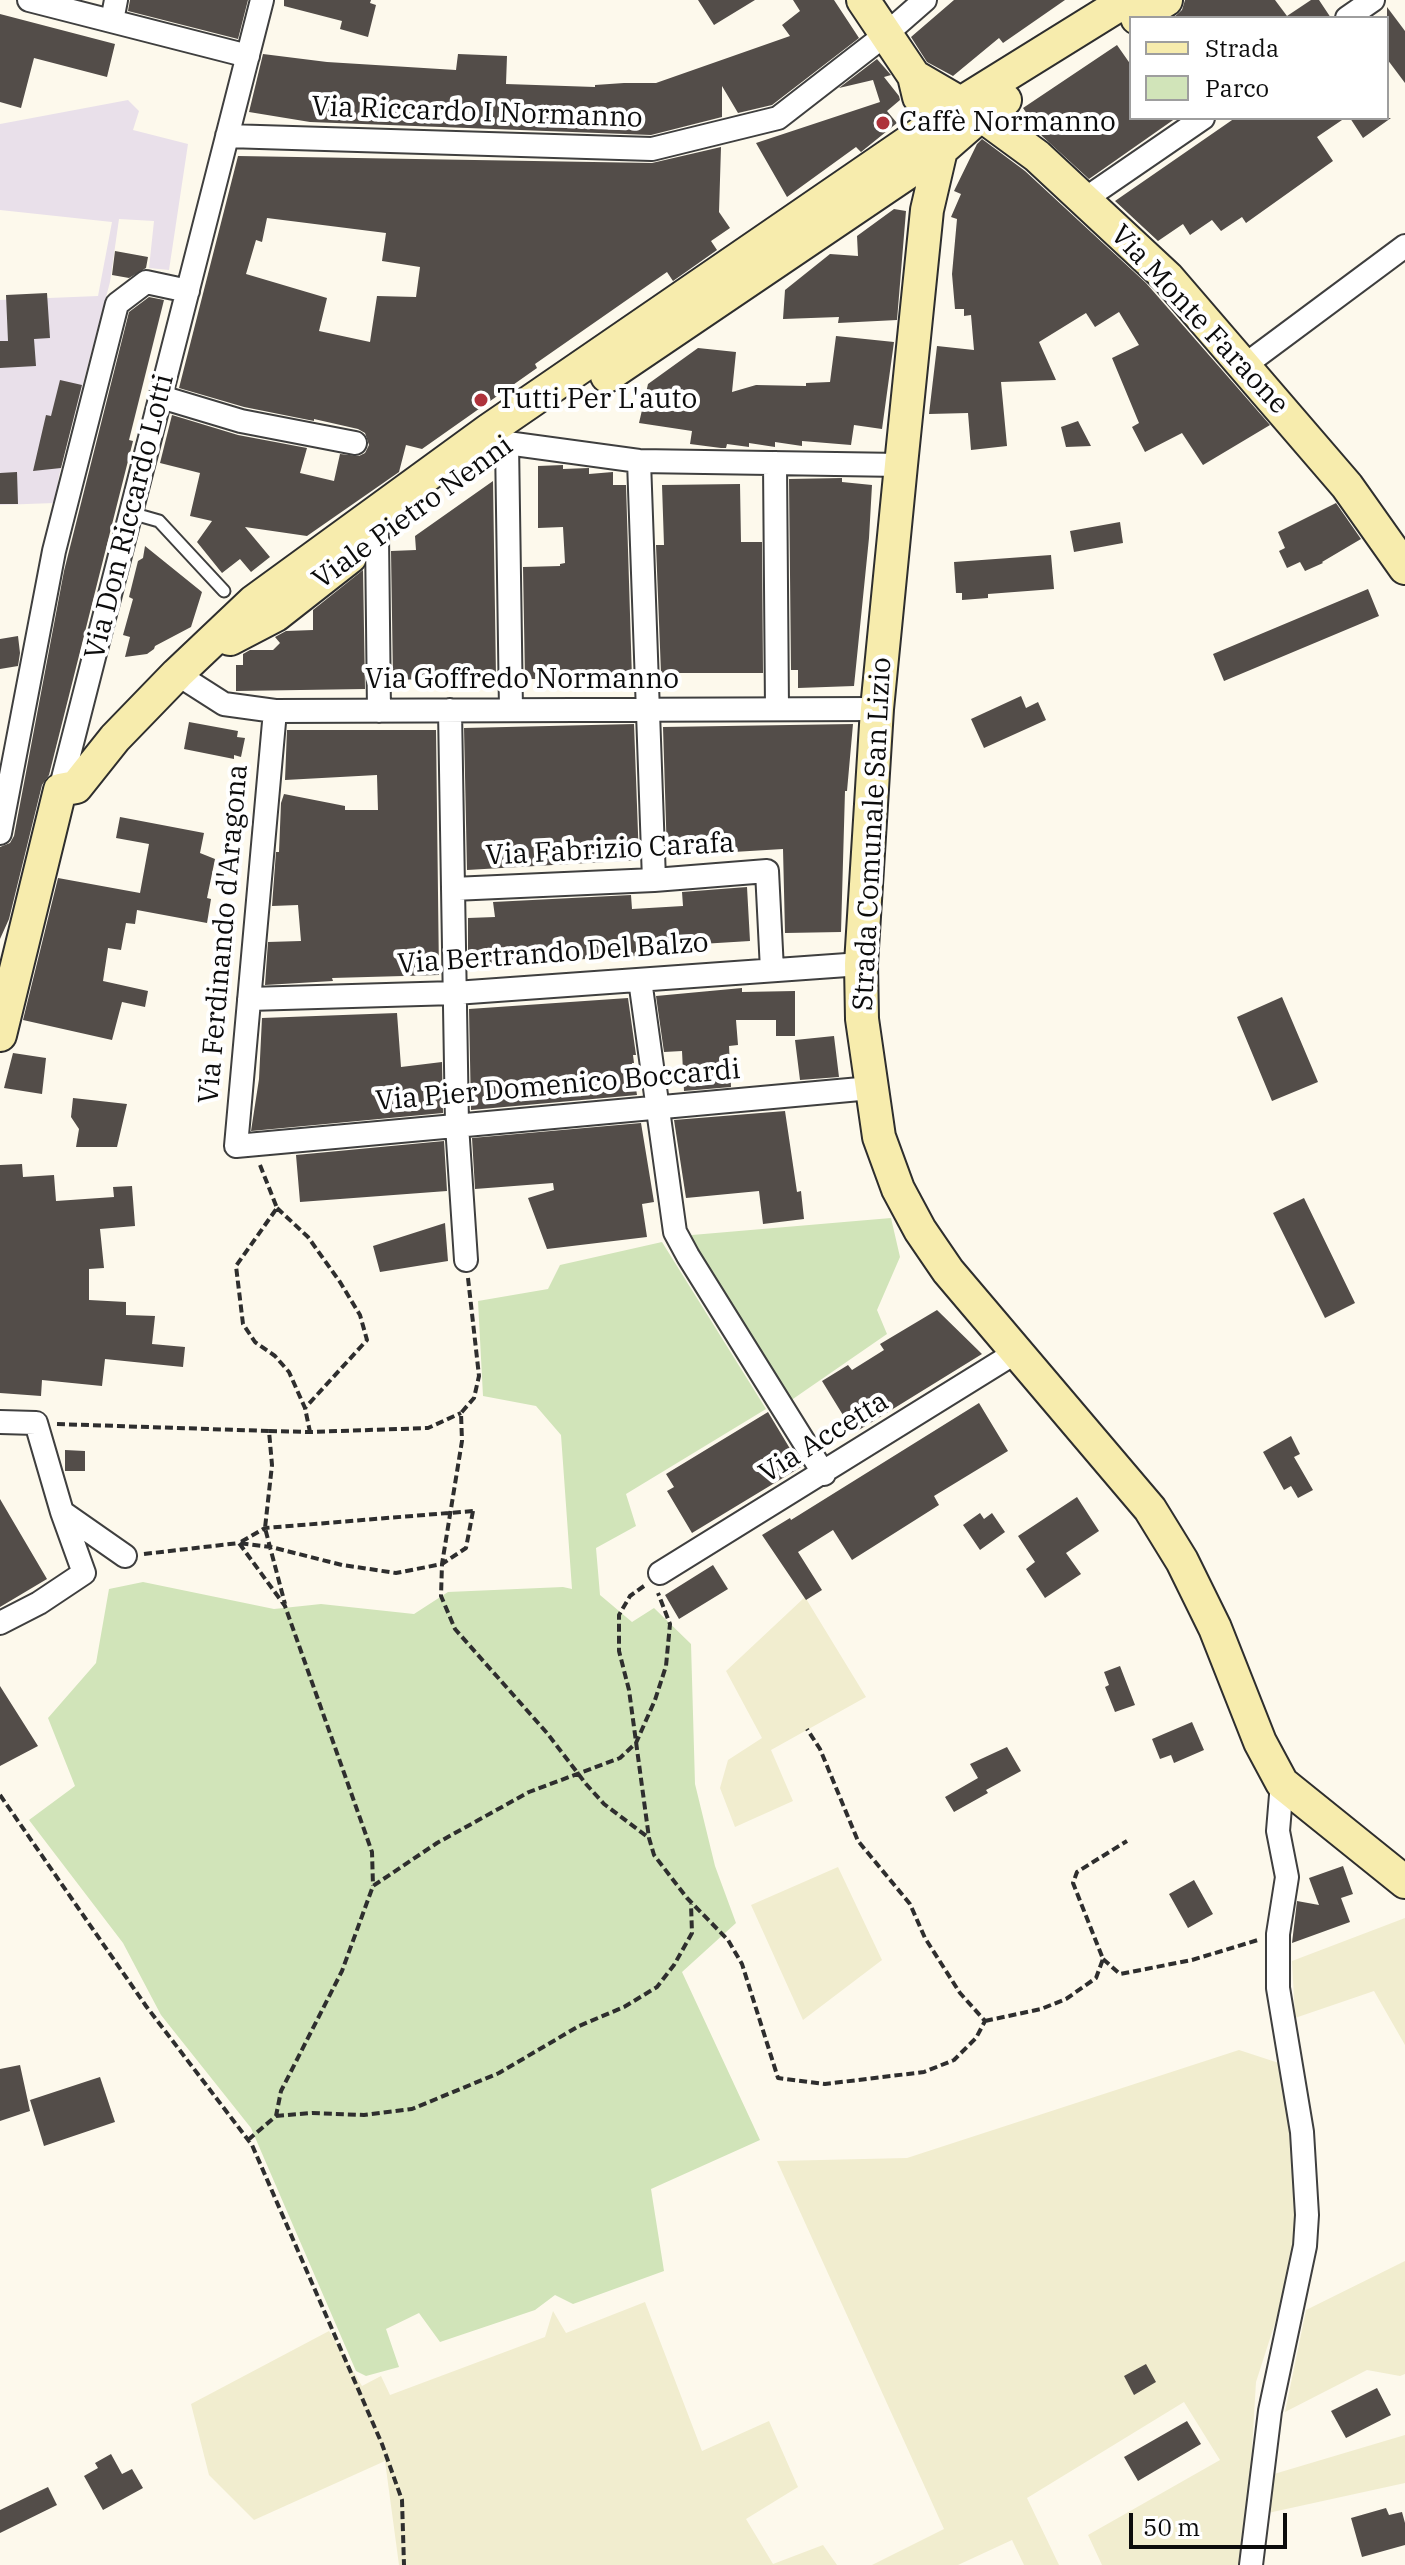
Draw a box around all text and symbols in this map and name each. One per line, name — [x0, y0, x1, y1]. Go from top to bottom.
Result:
legend — [1129, 16, 1389, 120]
text: Strada — [1205, 32, 1279, 64]
text: Parco — [1205, 72, 1269, 104]
street label: Via Riccardo I Normanno — [311, 90, 643, 136]
place label: Caffè Normanno — [899, 106, 1116, 140]
marker: Caffè Normanno — [874, 114, 892, 132]
street label: Via Monte Faraone — [1103, 219, 1295, 421]
street label: Via Don Riccardo Lotti — [78, 371, 182, 663]
place label: Tutti Per L'auto — [497, 383, 697, 417]
marker: Tutti Per L'auto — [472, 391, 490, 409]
street label: Viale Pietro Nenni — [306, 429, 520, 597]
street label: Strada Comunale San Lizio — [847, 656, 899, 1012]
street label: Via Goffredo Normanno — [365, 663, 679, 697]
street label: Via Ferdinando d'Aragona — [192, 763, 256, 1105]
street label: Via Fabrizio Carafa — [485, 827, 735, 873]
street label: Via Bertrando Del Balzo — [396, 926, 710, 982]
street label: Via Pier Domenico Boccardi — [374, 1053, 742, 1119]
street label: Via Accetta — [753, 1385, 895, 1491]
scale bar — [1133, 2497, 1291, 2547]
text: 50 m — [1143, 2511, 1200, 2543]

